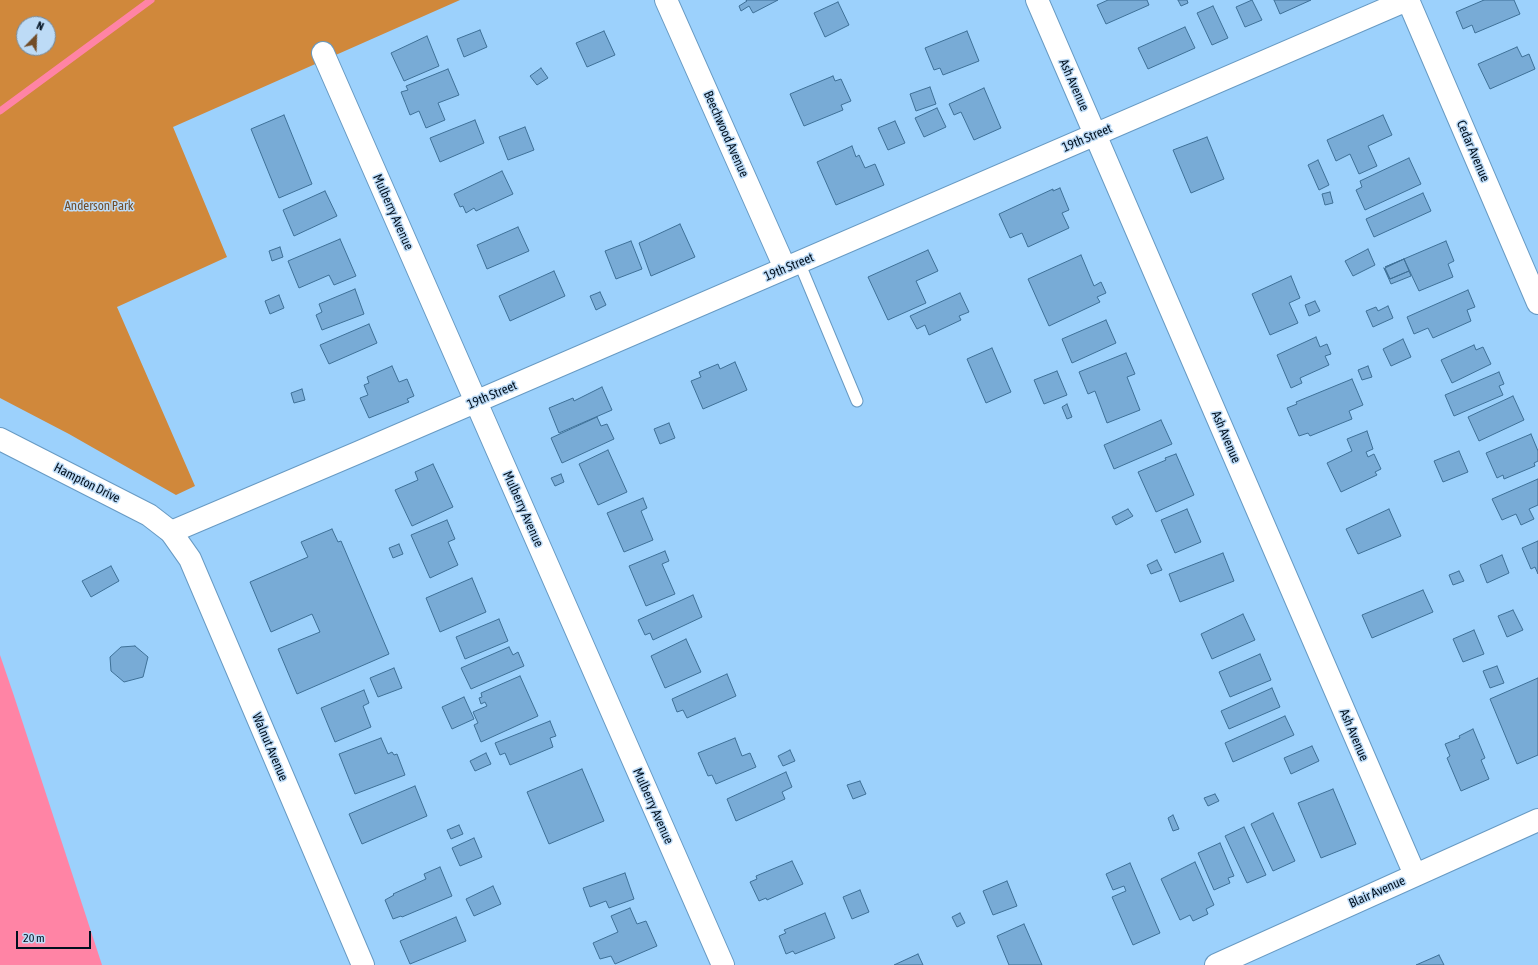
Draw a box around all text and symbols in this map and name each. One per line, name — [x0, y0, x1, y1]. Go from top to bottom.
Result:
north arrow — [16, 16, 56, 56]
text: N — [35, 19, 46, 33]
street label: Ash Avenue — [1056, 57, 1092, 113]
street label: Beechwood Avenue — [700, 88, 752, 180]
street label: Cedar Avenue — [1453, 118, 1493, 184]
street label: 19th Street — [1060, 121, 1114, 155]
street label: Mulberry Avenue — [369, 172, 417, 252]
park label: Anderson Park — [64, 198, 134, 214]
street label: 19th Street — [762, 250, 816, 284]
street label: 19th Street — [465, 378, 519, 412]
street label: Ash Avenue — [1208, 409, 1244, 465]
street label: Hampton Drive — [51, 460, 123, 506]
street label: Mulberry Avenue — [499, 469, 547, 549]
street label: Ash Avenue — [1336, 707, 1372, 763]
street label: Walnut Avenue — [249, 711, 291, 783]
street label: Mulberry Avenue — [629, 766, 677, 846]
street label: Blair Avenue — [1346, 873, 1408, 911]
scale bar — [18, 923, 93, 949]
text: 20 m — [23, 931, 45, 945]

